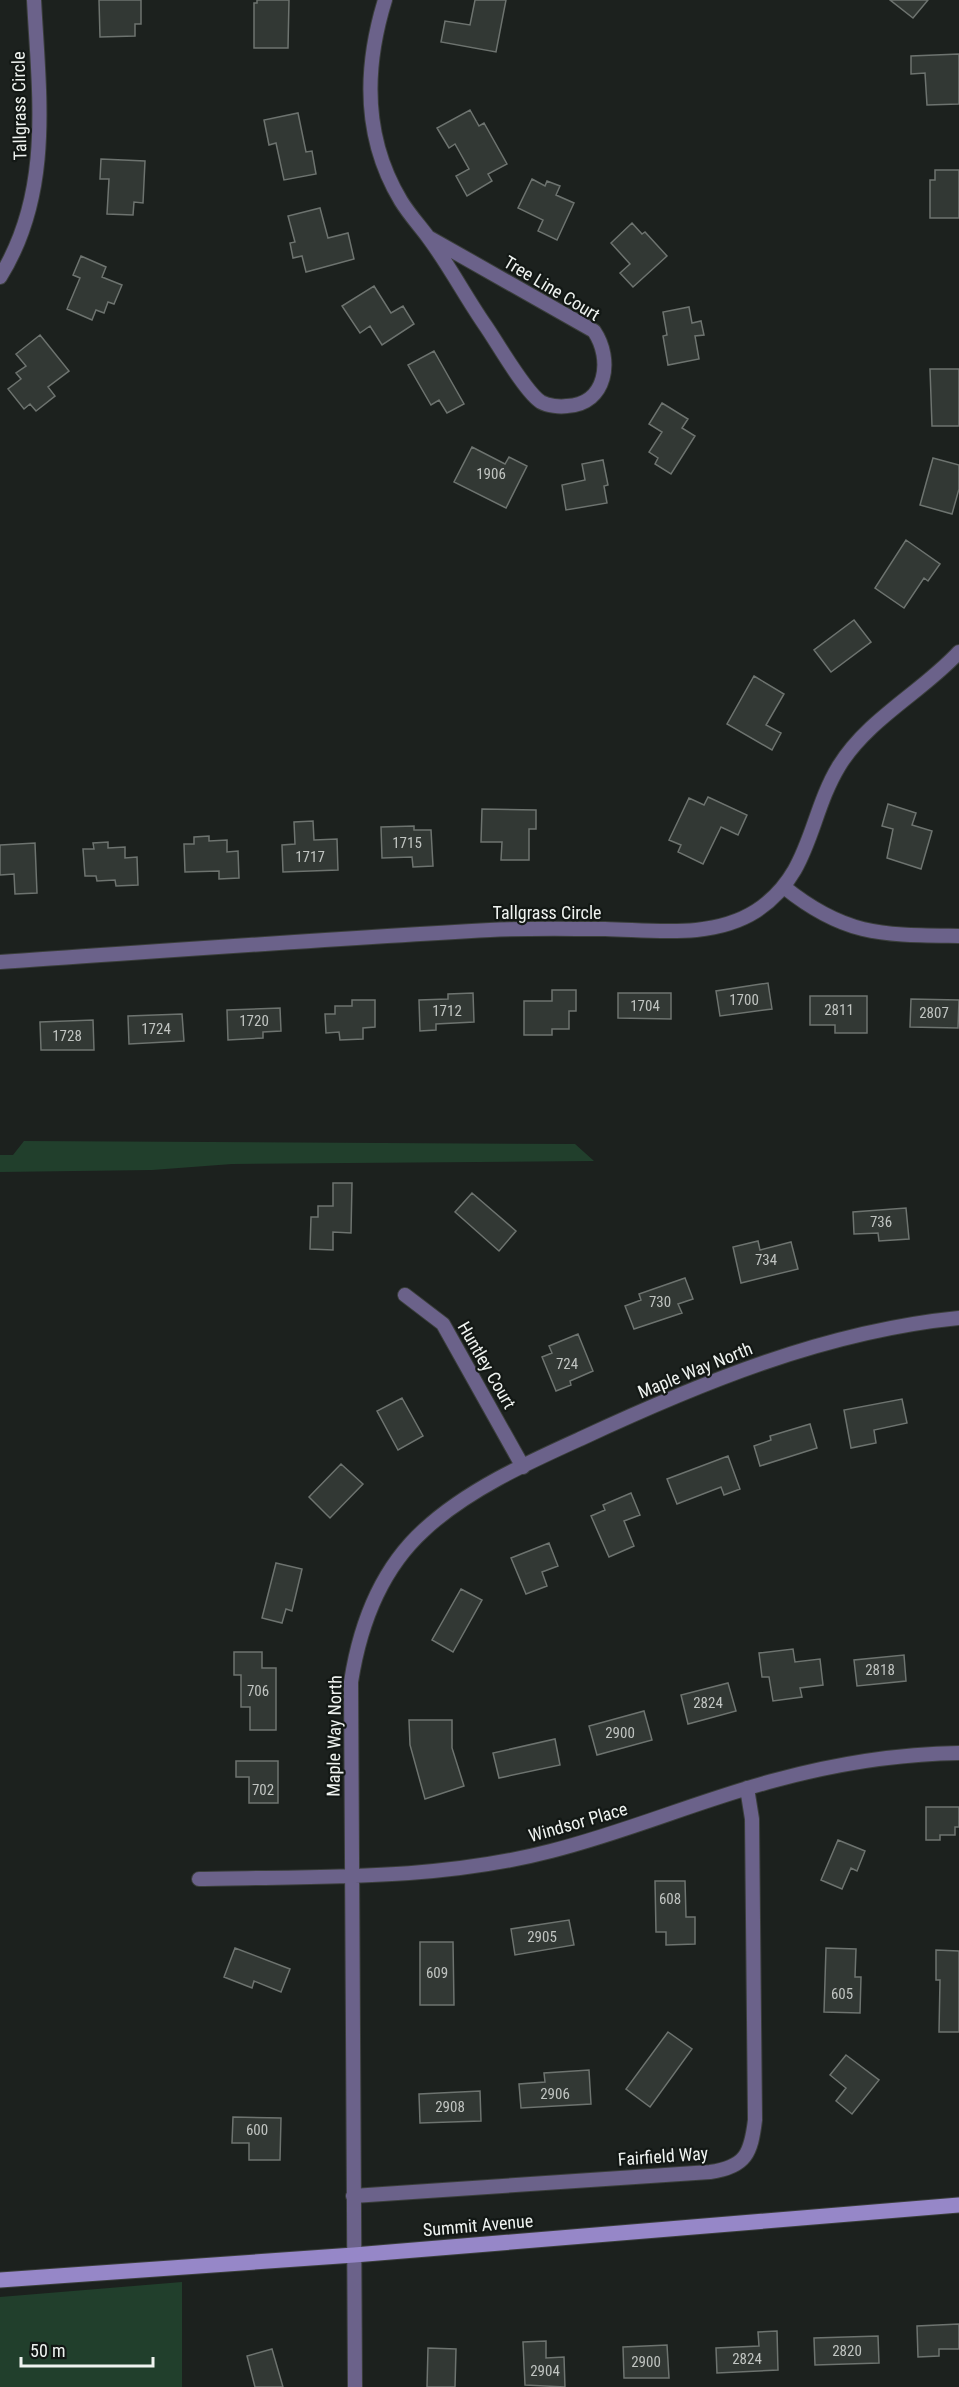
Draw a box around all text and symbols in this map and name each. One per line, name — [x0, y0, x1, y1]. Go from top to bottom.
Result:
street label: Tallgrass Circle — [8, 51, 30, 161]
street label: Tree Line Court — [500, 251, 604, 325]
house number: 1906 — [476, 465, 506, 483]
house number: 1715 — [392, 834, 422, 852]
house number: 1717 — [295, 848, 325, 866]
street label: Tallgrass Circle — [493, 902, 601, 923]
house number: 1700 — [729, 991, 759, 1009]
house number: 1704 — [630, 997, 660, 1015]
house number: 2811 — [824, 1001, 854, 1019]
house number: 1712 — [432, 1002, 462, 1020]
house number: 2807 — [919, 1004, 949, 1022]
house number: 1720 — [239, 1012, 269, 1030]
house number: 1724 — [141, 1020, 171, 1038]
house number: 1728 — [52, 1027, 82, 1045]
house number: 736 — [870, 1213, 892, 1231]
house number: 734 — [755, 1251, 777, 1269]
house number: 730 — [649, 1293, 671, 1311]
street label: Huntley Court — [454, 1318, 520, 1412]
street label: Maple Way North — [635, 1338, 755, 1402]
house number: 724 — [556, 1355, 578, 1373]
house number: 2818 — [865, 1661, 895, 1679]
street label: Maple Way North — [322, 1675, 346, 1797]
house number: 706 — [247, 1682, 269, 1700]
house number: 2824 — [693, 1694, 723, 1712]
house number: 2900 — [605, 1724, 635, 1742]
house number: 702 — [252, 1781, 274, 1799]
street label: Windsor Place — [526, 1798, 630, 1846]
house number: 608 — [659, 1890, 681, 1908]
house number: 2905 — [527, 1928, 557, 1946]
house number: 609 — [426, 1964, 448, 1982]
house number: 605 — [831, 1985, 853, 2003]
house number: 2906 — [540, 2085, 570, 2103]
house number: 2908 — [435, 2098, 465, 2116]
house number: 600 — [246, 2121, 268, 2139]
street label: Fairfield Way — [617, 2142, 709, 2170]
street label: Summit Avenue — [422, 2210, 534, 2240]
scale bar — [21, 2330, 153, 2368]
text: 50 m — [30, 2340, 65, 2361]
house number: 2820 — [832, 2342, 862, 2360]
house number: 2824 — [732, 2350, 762, 2368]
house number: 2900 — [631, 2353, 661, 2371]
house number: 2904 — [530, 2362, 560, 2380]

